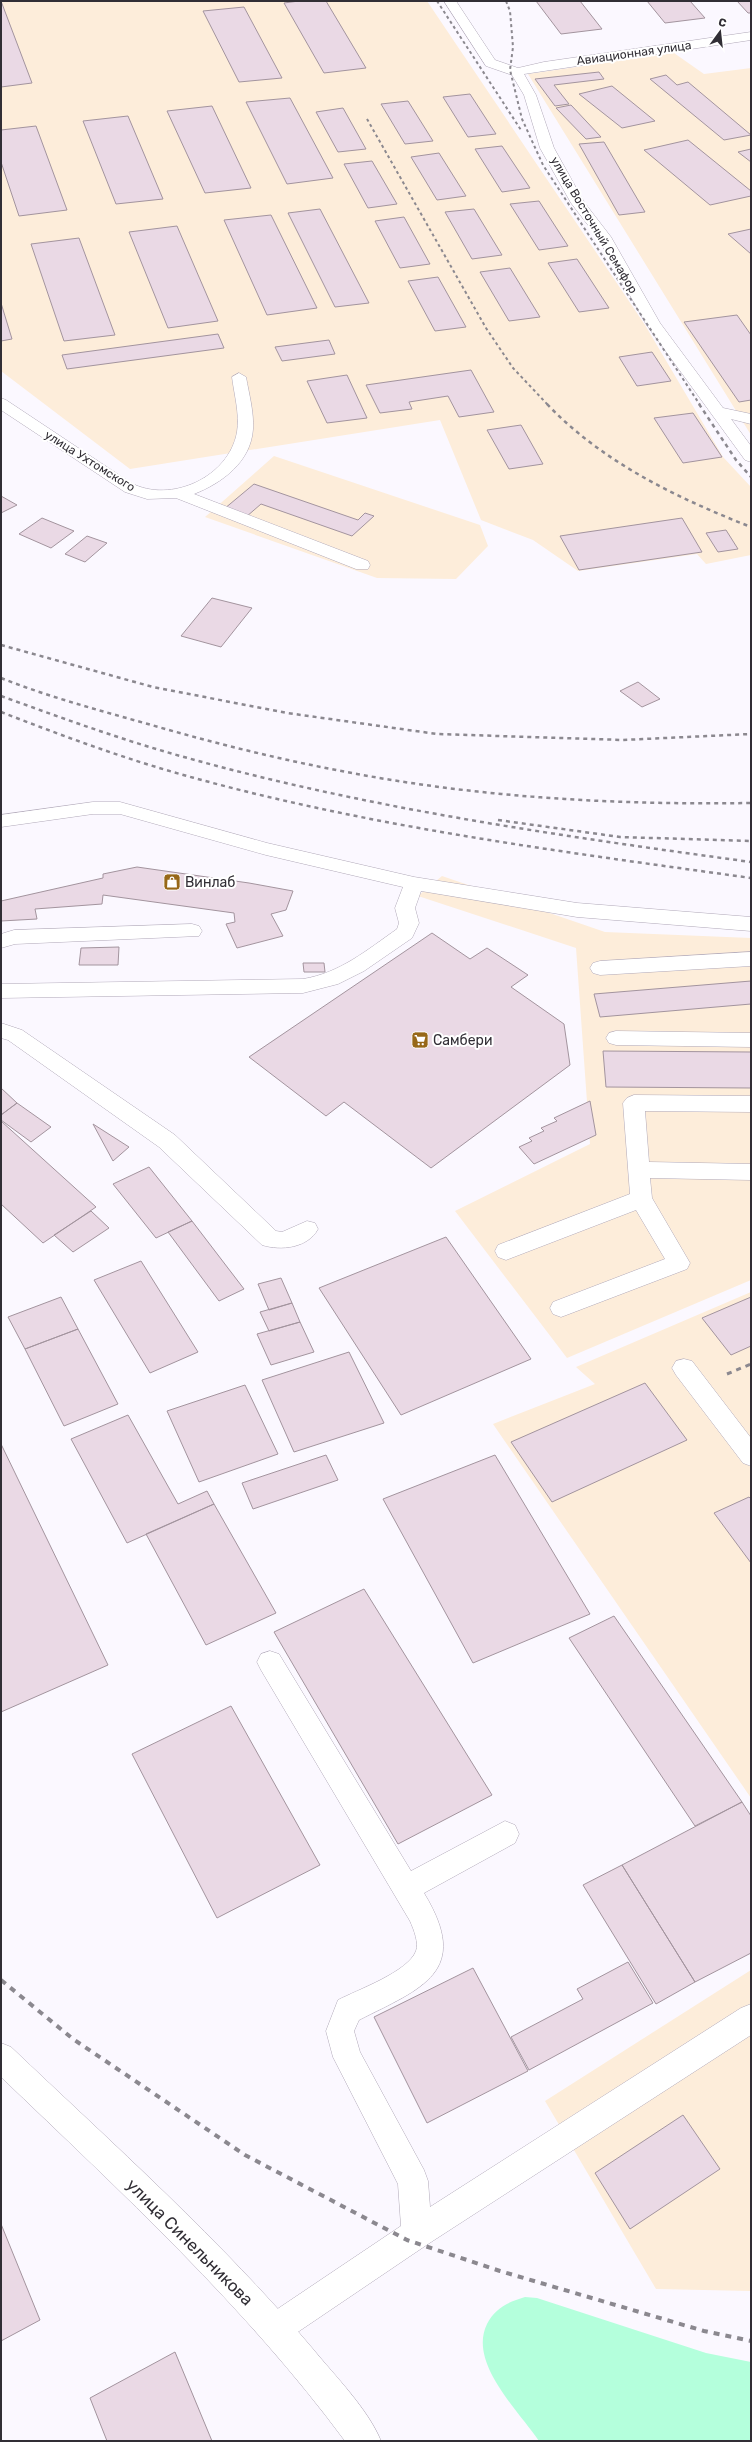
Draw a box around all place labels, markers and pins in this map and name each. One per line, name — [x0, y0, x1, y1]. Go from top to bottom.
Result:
shop icon: Винлаб — [162, 872, 182, 892]
place label: Винлаб — [185, 874, 235, 891]
supermarket icon: Самбери — [410, 1030, 430, 1050]
place label: Самбери — [433, 1032, 492, 1049]

